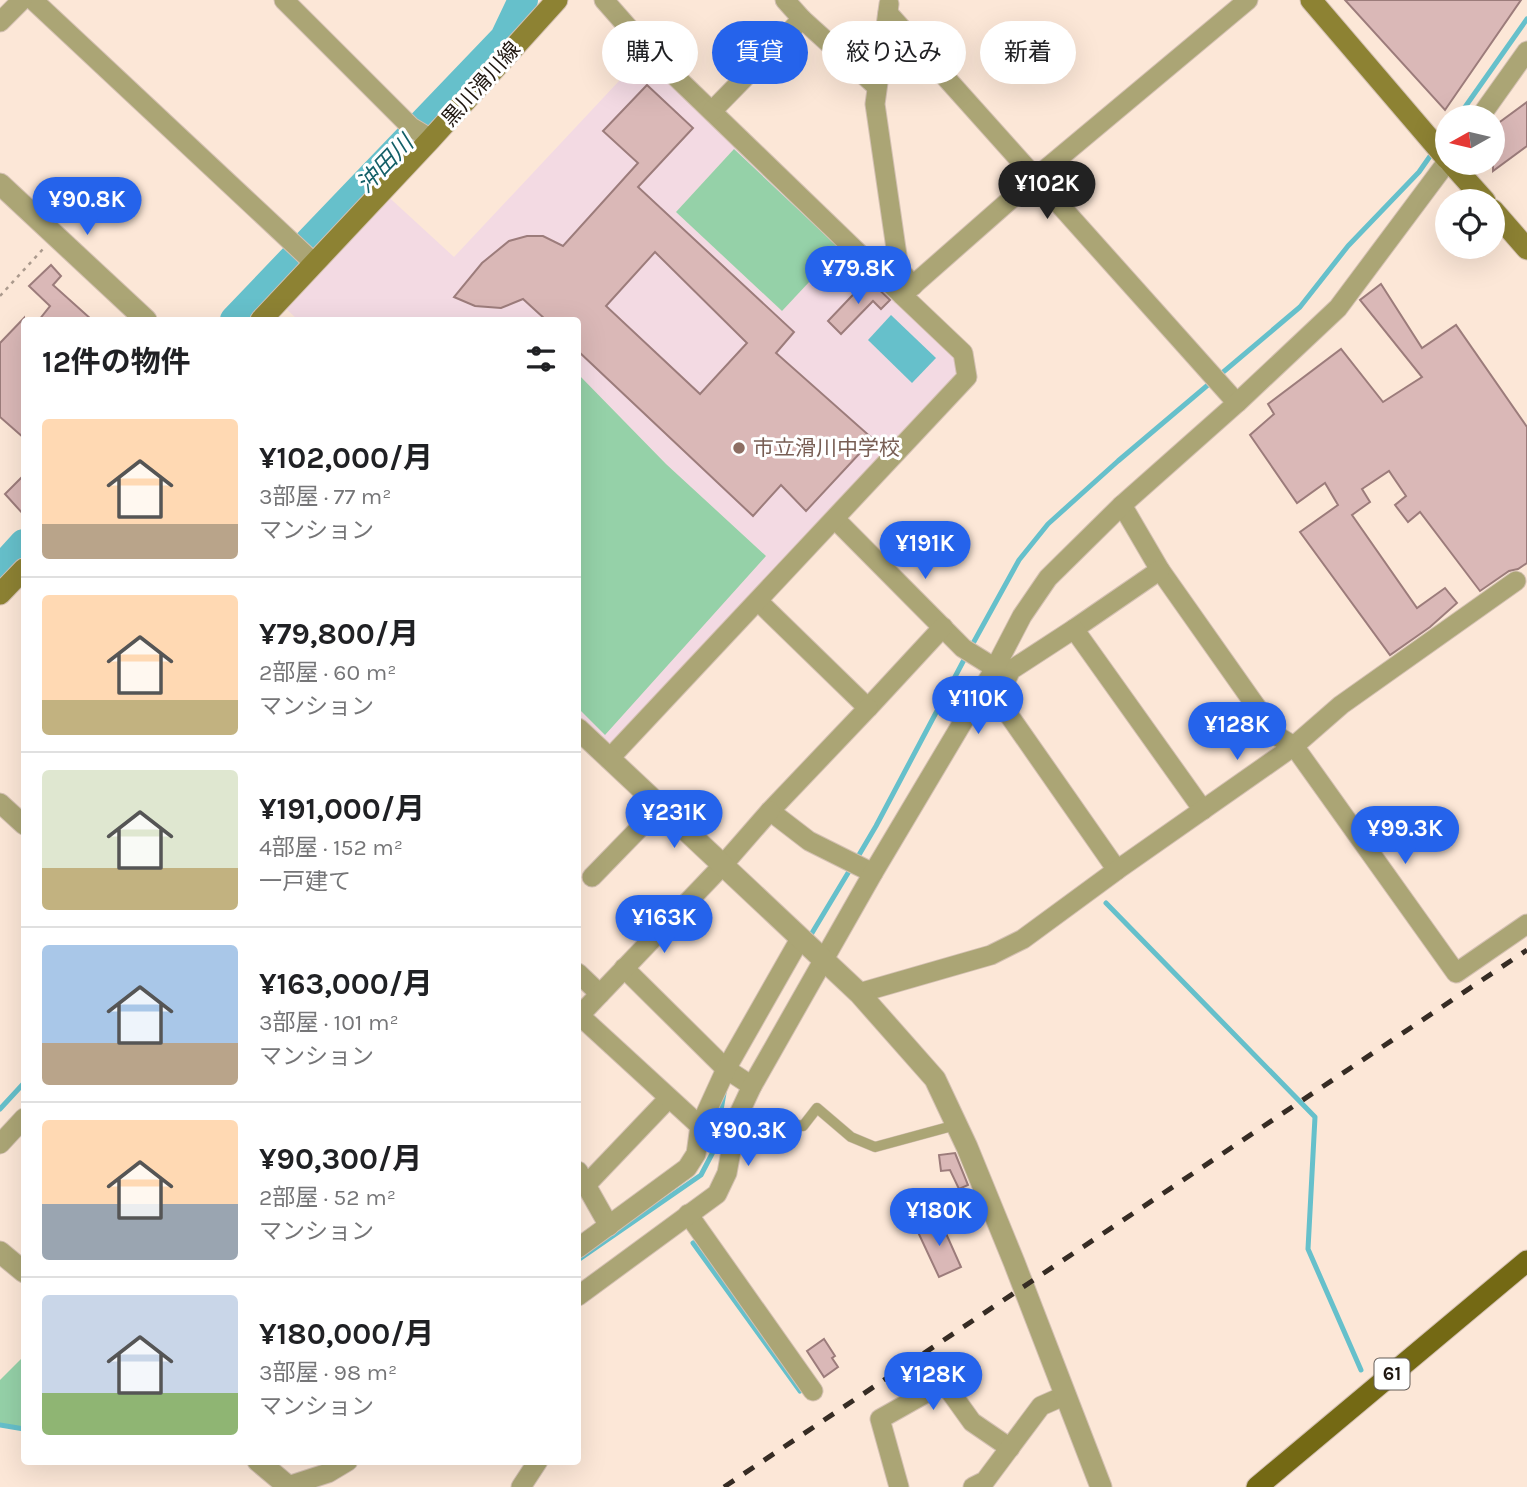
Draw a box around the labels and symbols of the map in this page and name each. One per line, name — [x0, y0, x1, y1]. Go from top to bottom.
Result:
street label: 黒川滑川線 — [437, 37, 525, 131]
north arrow — [1435, 105, 1505, 175]
water label: 沖田川 — [351, 128, 421, 198]
pin: ¥102K — [998, 162, 1096, 221]
pin: ¥90.8K — [30, 177, 144, 237]
pin: ¥79.8K — [801, 246, 915, 306]
place label: 市立滑川中学校 — [753, 436, 900, 460]
marker: 市立滑川中学校 — [731, 440, 747, 456]
pin: ¥191K — [876, 522, 974, 581]
pin: ¥110K — [929, 676, 1027, 736]
pin: ¥128K — [1188, 702, 1286, 762]
pin: ¥231K — [625, 790, 723, 850]
pin: ¥99.3K — [1348, 806, 1462, 866]
pin: ¥163K — [615, 895, 713, 955]
pin: ¥90.3K — [691, 1108, 805, 1168]
pin: ¥180K — [890, 1188, 988, 1248]
pin: ¥128K — [884, 1352, 982, 1412]
road number: 61 — [1374, 1358, 1410, 1390]

